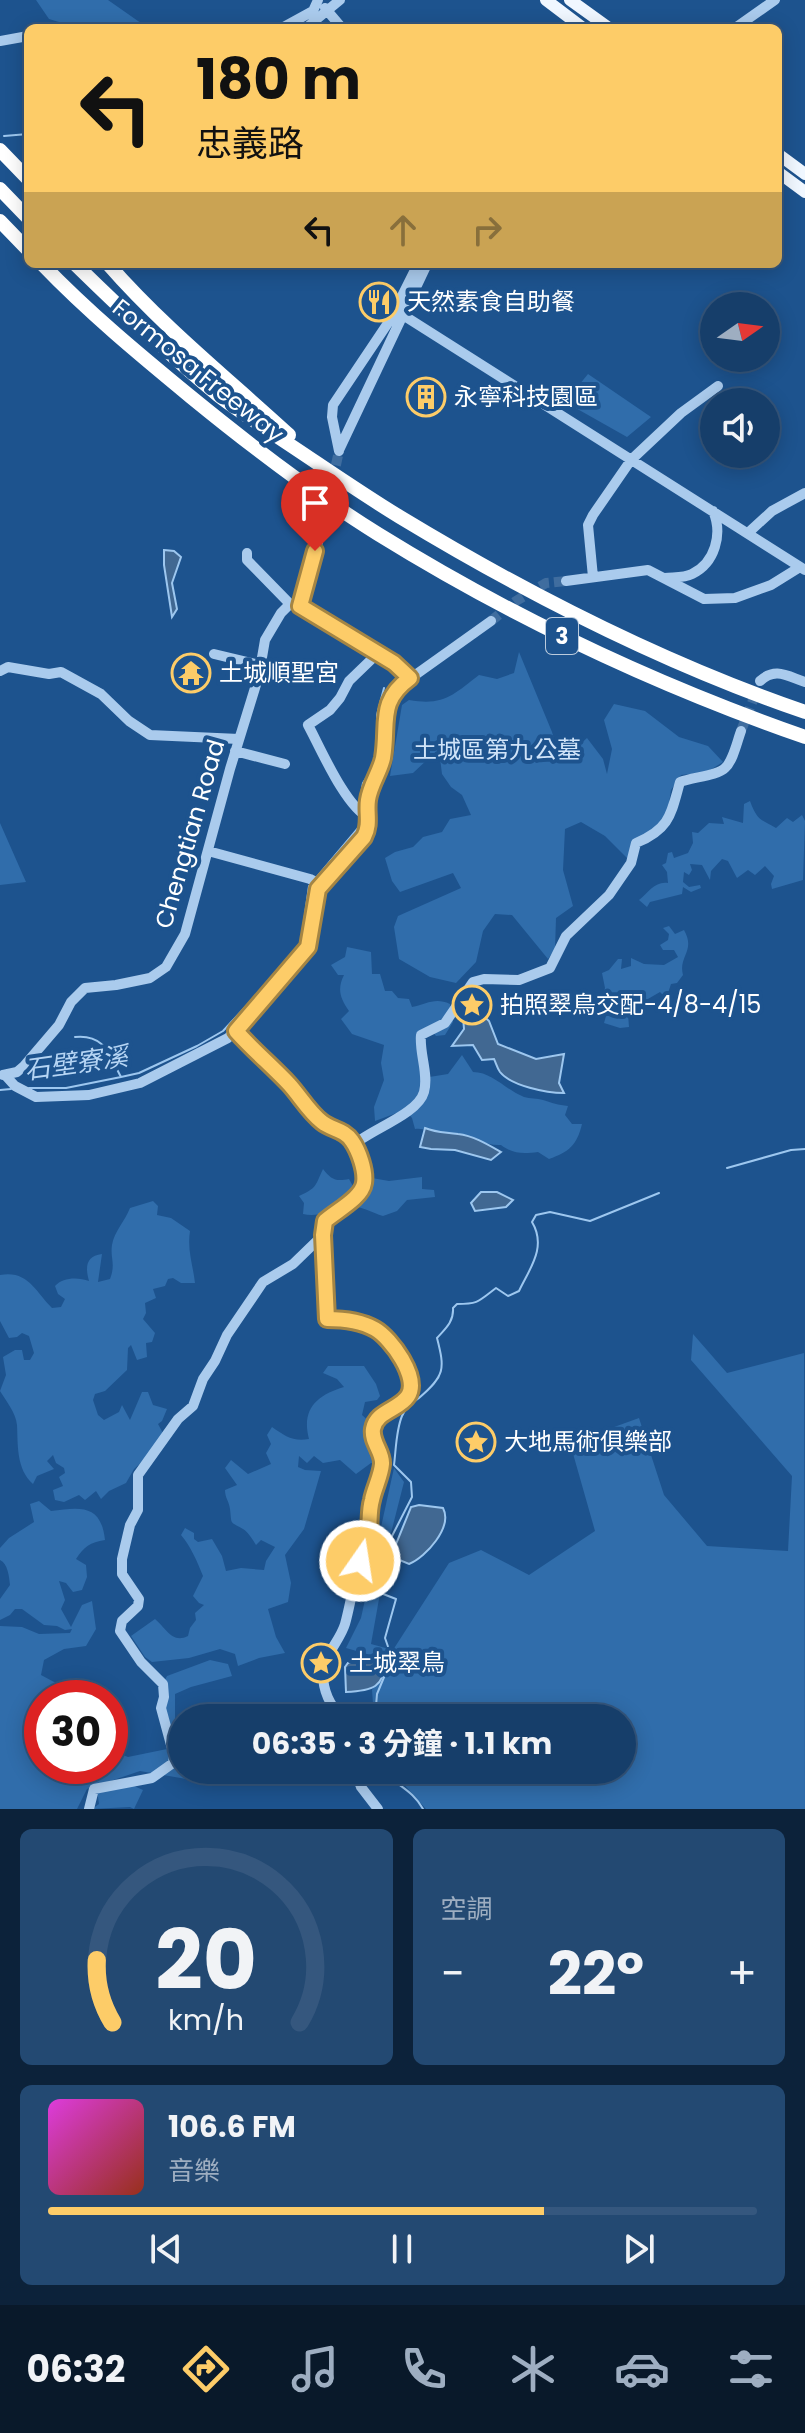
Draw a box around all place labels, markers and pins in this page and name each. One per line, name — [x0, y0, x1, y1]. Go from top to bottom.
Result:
restaurant icon: 天然素食自助餐 — [358, 281, 400, 323]
place label: 天然素食自助餐 — [407, 285, 575, 318]
building icon: 永寧科技園區 — [405, 376, 447, 418]
place label: 永寧科技園區 — [454, 380, 598, 413]
pin — [281, 469, 349, 551]
temple icon: 土城順聖宮 — [170, 652, 212, 694]
place label: 土城順聖宮 — [219, 656, 339, 689]
place icon: 拍照翠鳥交配-4/8-4/15 — [451, 984, 493, 1026]
place label: 拍照翠鳥交配-4/8-4/15 — [500, 988, 761, 1021]
place icon: 大地馬術俱樂部 — [455, 1421, 497, 1463]
place label: 大地馬術俱樂部 — [504, 1425, 672, 1458]
place icon: 土城翠鳥 — [300, 1642, 342, 1684]
place label: 土城翠鳥 — [349, 1646, 445, 1679]

